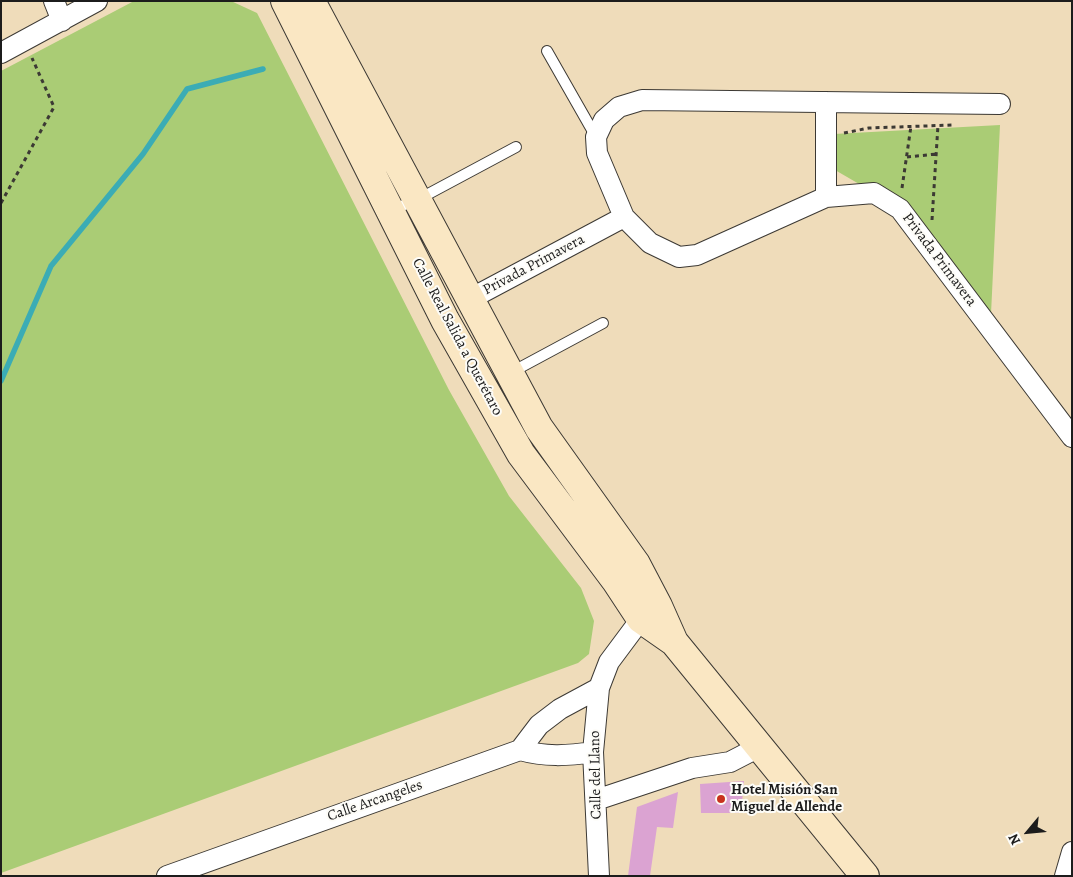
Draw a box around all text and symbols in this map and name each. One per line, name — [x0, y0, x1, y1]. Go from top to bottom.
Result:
street label: Privada Primavera — [898, 210, 980, 310]
street label: Privada Primavera — [480, 231, 588, 299]
street label: Calle Real Salida a Querétaro — [408, 255, 506, 419]
street label: Calle del Llano — [586, 730, 606, 820]
street label: Calle Arcangeles — [325, 776, 425, 826]
place label: Hotel Misión San Miguel de Allende — [731, 781, 842, 816]
marker: Hotel Misión San Miguel de Allende — [715, 793, 727, 805]
north arrow — [1003, 807, 1053, 857]
text: N — [1004, 830, 1025, 848]

